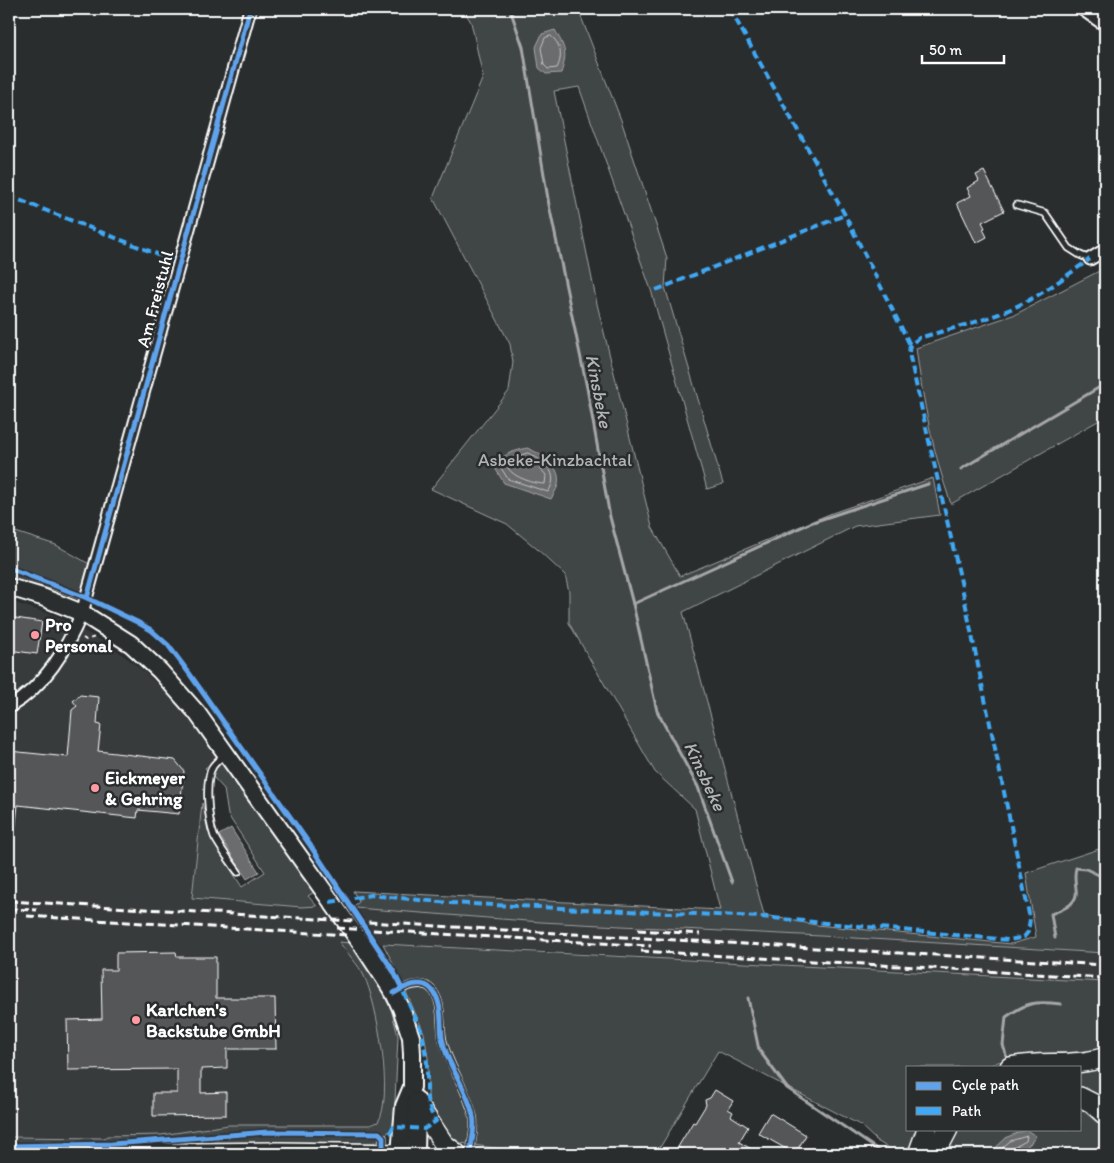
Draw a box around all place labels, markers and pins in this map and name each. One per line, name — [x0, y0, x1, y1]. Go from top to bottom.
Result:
place label: Pro Personal — [45, 614, 113, 657]
marker: Pro Personal — [29, 629, 41, 641]
place label: Eickmeyer & Gehring — [105, 767, 186, 810]
marker: Eickmeyer & Gehring — [89, 782, 101, 794]
place label: Karlchen's Backstube GmbH — [146, 999, 281, 1042]
marker: Karlchen's Backstube GmbH — [130, 1014, 142, 1026]

